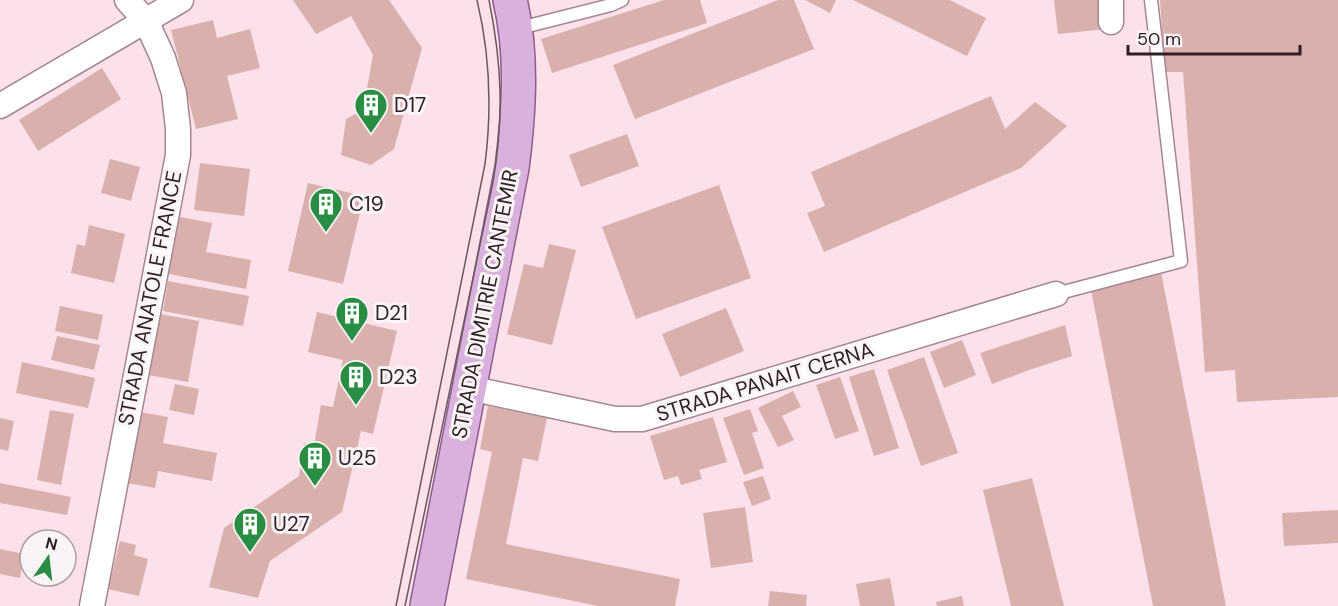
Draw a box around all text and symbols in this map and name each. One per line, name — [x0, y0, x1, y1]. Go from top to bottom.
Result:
scale bar — [1128, 18, 1300, 56]
text: 50 m — [1137, 27, 1181, 51]
building icon: D17 — [353, 87, 389, 134]
place label: D17 — [394, 91, 426, 119]
street label: STRADA DIMITRIE CANTEMIR — [445, 167, 525, 441]
street label: STRADA ANATOLE FRANCE — [112, 168, 188, 428]
building icon: C19 — [308, 186, 344, 233]
place label: C19 — [349, 190, 384, 218]
building icon: D21 — [334, 295, 370, 342]
place label: D21 — [375, 299, 408, 327]
street label: STRADA PANAIT CERNA — [653, 336, 877, 428]
building icon: D23 — [338, 359, 374, 406]
place label: D23 — [379, 363, 418, 391]
building icon: U25 — [297, 440, 333, 487]
place label: U25 — [338, 444, 377, 472]
building icon: U27 — [232, 506, 268, 553]
place label: U27 — [273, 510, 310, 538]
north arrow — [18, 528, 78, 588]
text: N — [43, 532, 60, 556]

